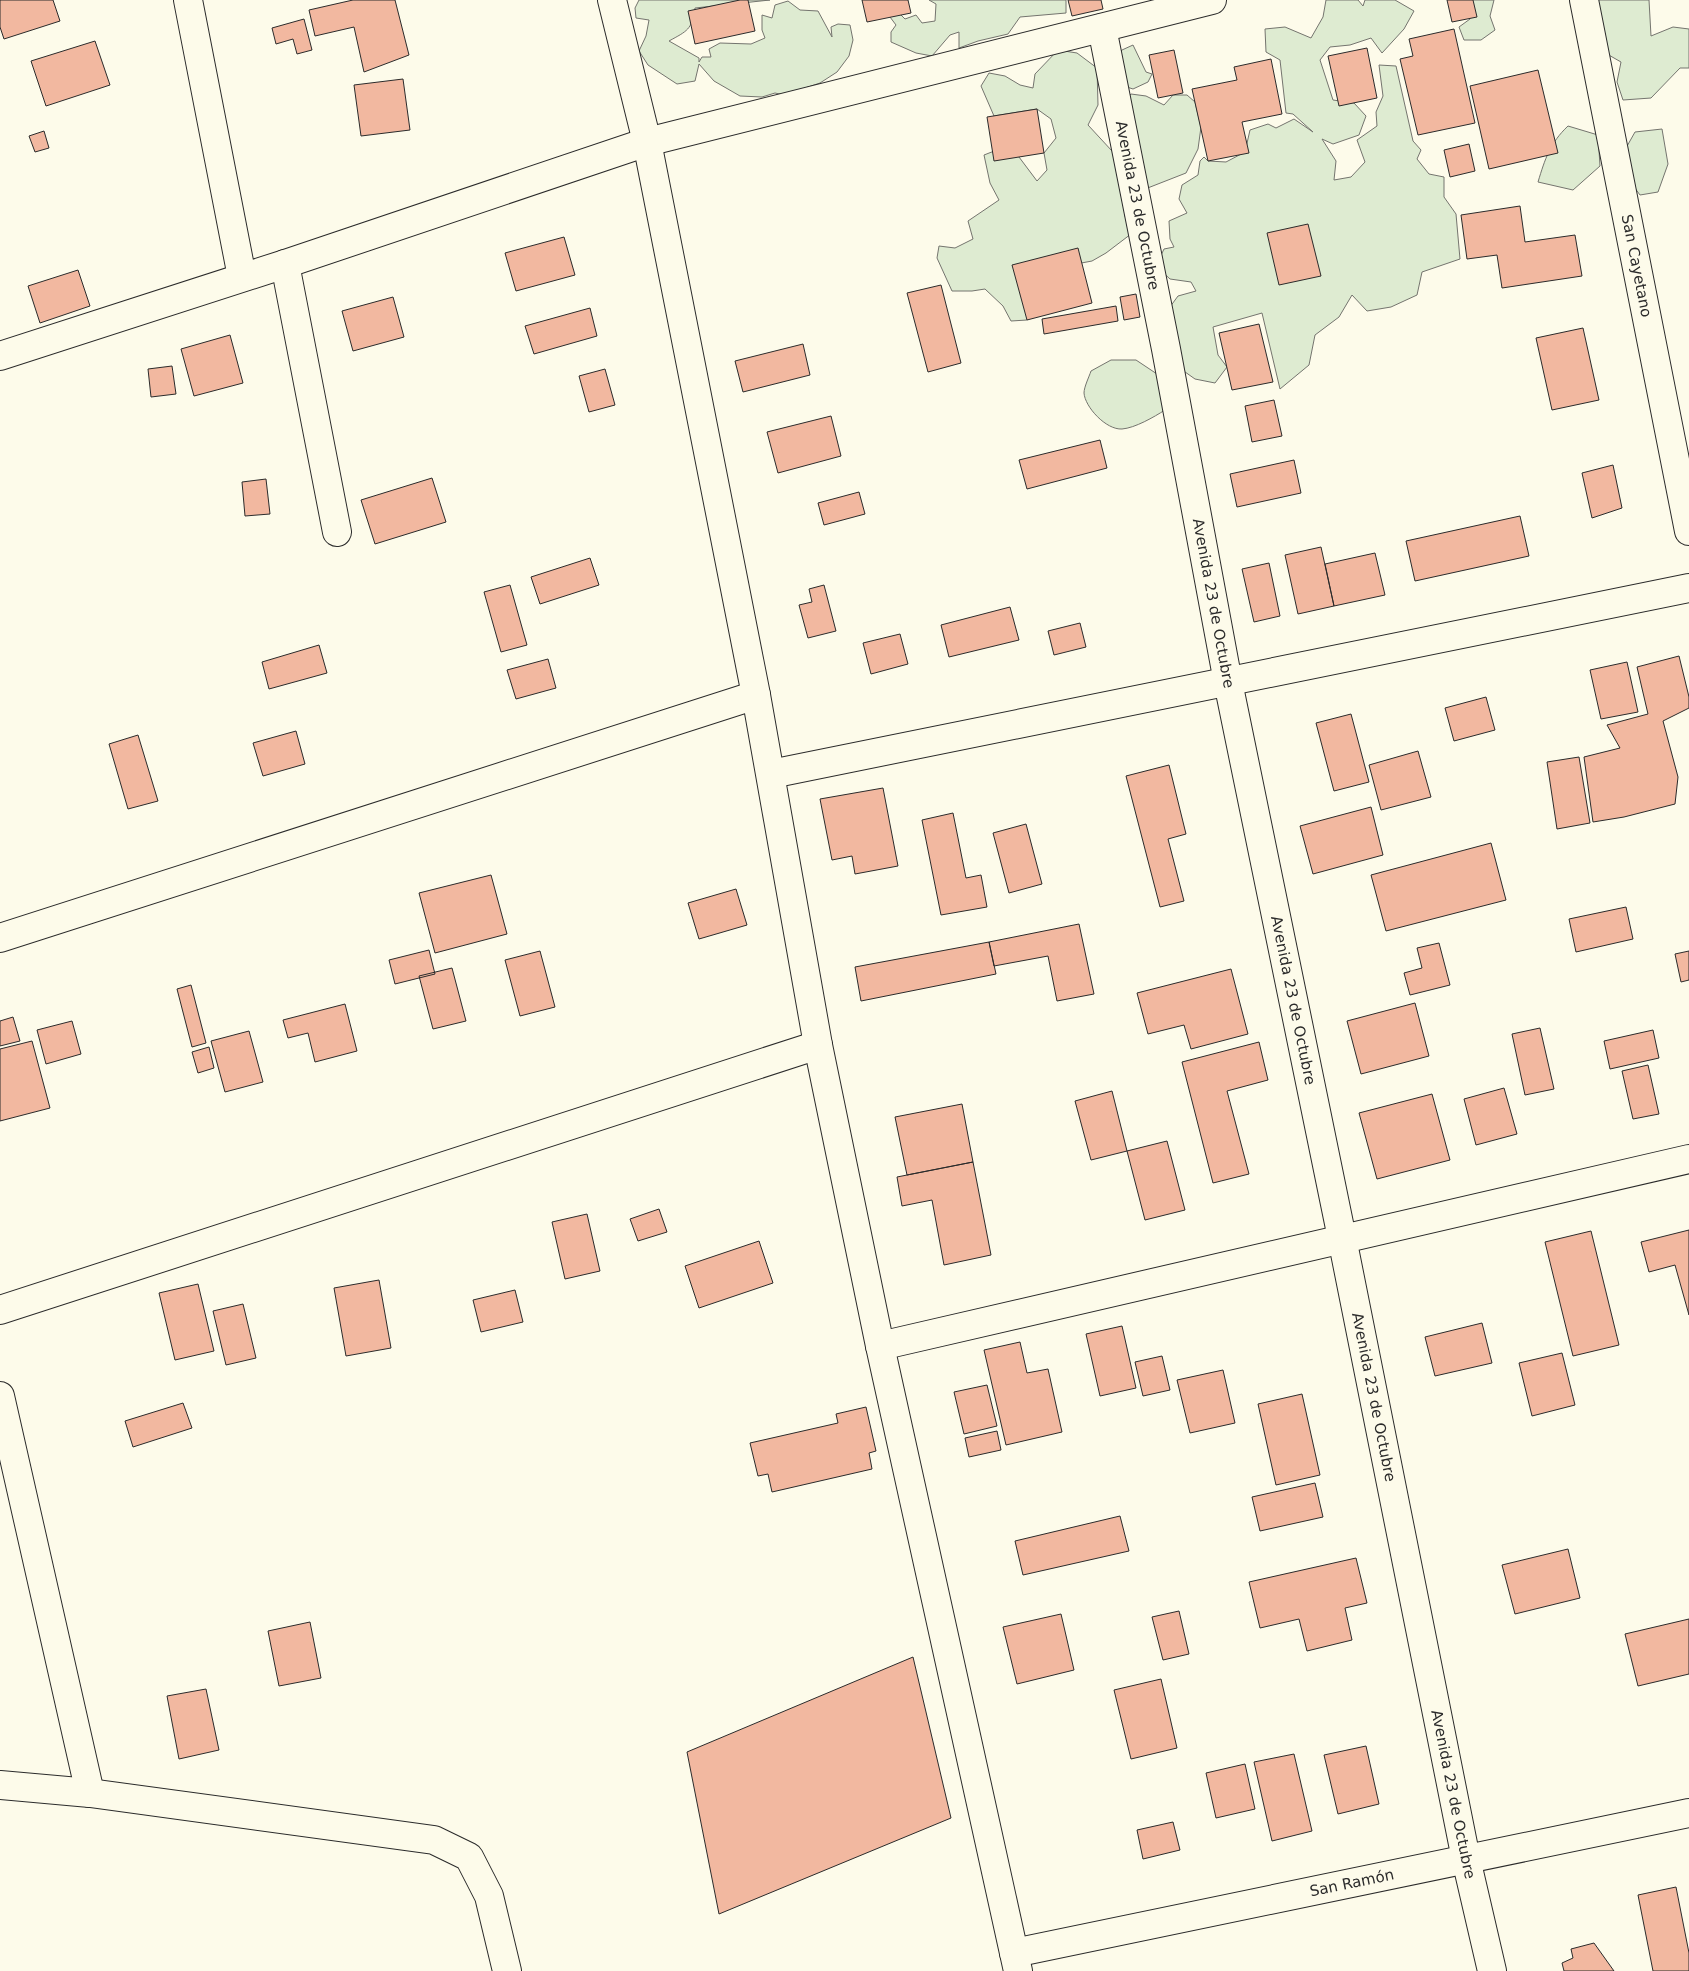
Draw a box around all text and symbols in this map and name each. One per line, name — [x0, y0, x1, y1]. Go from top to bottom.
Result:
street label: Avenida 23 de Octubre — [1112, 119, 1163, 292]
street label: San Cayetano — [1618, 213, 1656, 319]
street label: Avenida 23 de Octubre — [1189, 517, 1238, 690]
street label: Avenida 23 de Octubre — [1267, 914, 1319, 1086]
street label: Avenida 23 de Octubre — [1348, 1311, 1399, 1483]
street label: Avenida 23 de Octubre — [1427, 1708, 1479, 1881]
street label: San Ramón — [1308, 1865, 1396, 1900]

